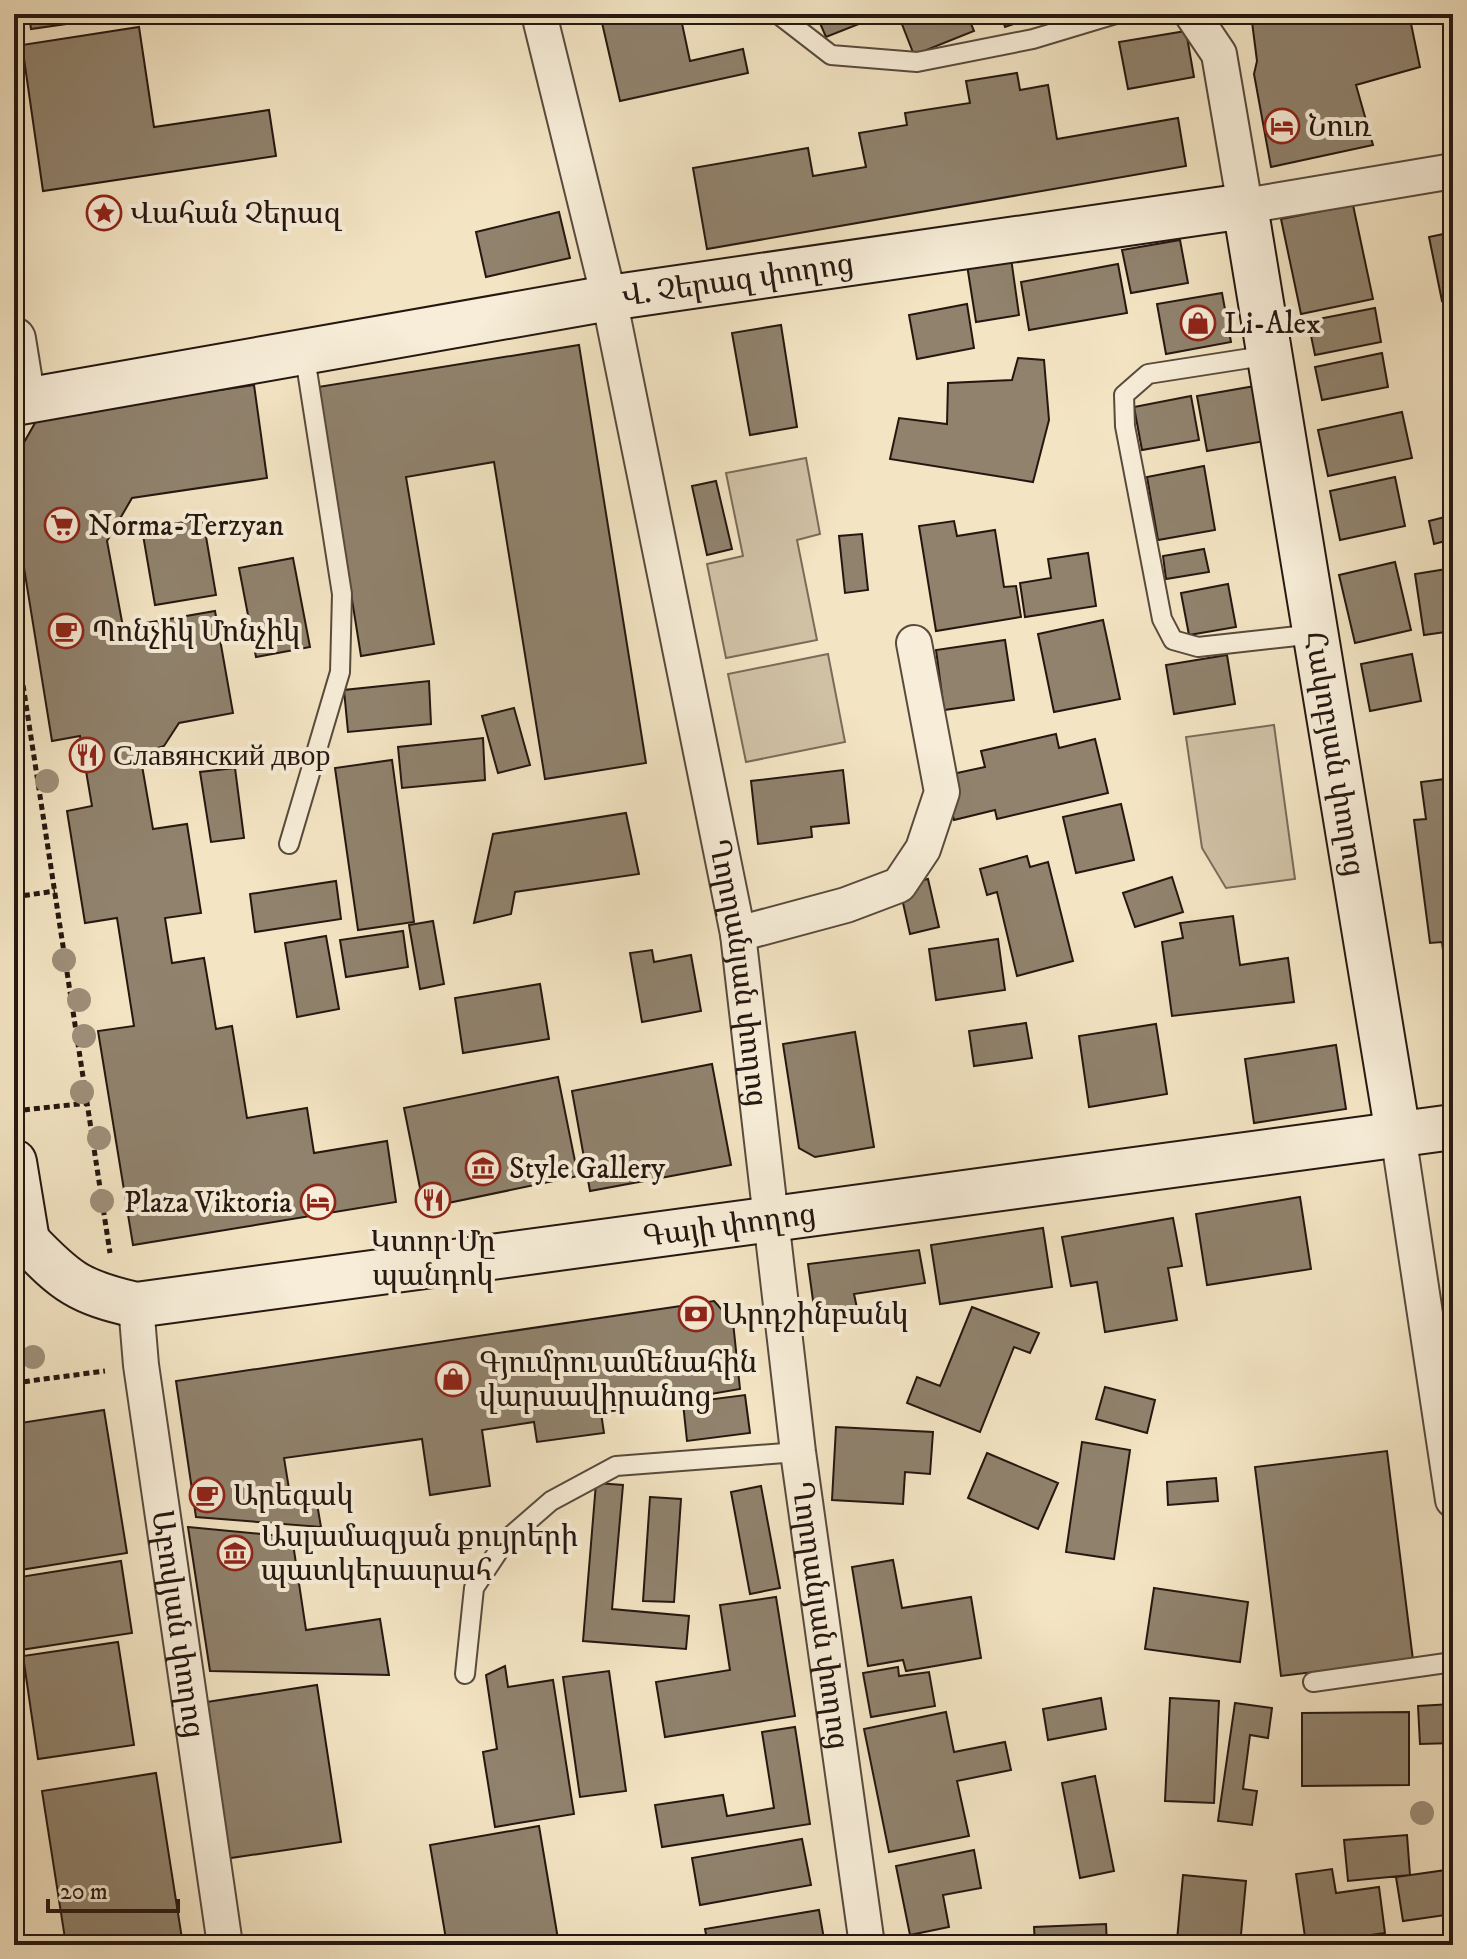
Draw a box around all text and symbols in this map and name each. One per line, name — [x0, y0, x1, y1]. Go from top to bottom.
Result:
hotel icon: Նուռ — [1263, 107, 1301, 145]
place label: Նուռ — [1308, 109, 1371, 146]
place icon: Վահան Չերազ — [85, 194, 123, 232]
place label: Վահան Չերազ — [130, 196, 342, 233]
street label: Վ. Չերազ փողոց — [619, 246, 856, 316]
shop icon: Li-Alex — [1179, 304, 1217, 342]
place label: Li-Alex — [1224, 306, 1321, 343]
supermarket icon: Norma-Terzyan — [43, 506, 81, 544]
place label: Norma-Terzyan — [88, 508, 284, 545]
cafe icon: Պոնչիկ Մոնչիկ — [47, 612, 85, 650]
place label: Պոնչիկ Մոնչիկ — [92, 614, 300, 651]
street label: Հակոբյան փողոց — [1295, 629, 1372, 879]
restaurant icon: Славянский двор — [68, 736, 106, 774]
place label: Славянский двор — [113, 738, 331, 775]
street label: Ղորղանյան փողոց — [699, 836, 775, 1109]
museum icon: Style Gallery — [464, 1149, 502, 1187]
place label: Style Gallery — [509, 1151, 666, 1188]
restaurant icon: Կտոր Մը պանդոկ — [414, 1181, 452, 1219]
hotel icon: Plaza Viktoria — [299, 1183, 337, 1221]
place label: Plaza Viktoria — [124, 1185, 292, 1222]
street label: Գայի փողոց — [641, 1196, 818, 1256]
place label: Կտոր Մը պանդոկ — [370, 1224, 496, 1295]
bank icon: Արդշինբանկ — [677, 1295, 715, 1333]
place label: Արդշինբանկ — [722, 1297, 908, 1334]
place label: Գյումրու ամենահին վարսավիրանոց — [479, 1345, 757, 1416]
shop icon: Գյումրու ամենահին վարսավիրանոց — [434, 1360, 472, 1398]
cafe icon: Արեգակ — [188, 1476, 226, 1514]
place label: Արեգակ — [233, 1478, 354, 1515]
street label: Ղորղանյան փողոց — [782, 1479, 856, 1752]
street label: Աբովյան փողոց — [142, 1508, 212, 1741]
place label: Ասլամազյան քույրերի պատկերասրահ — [261, 1519, 578, 1590]
museum icon: Ասլամազյան քույրերի պատկերասրահ — [216, 1534, 254, 1572]
scale bar — [48, 1863, 178, 1913]
text: 20 m — [60, 1877, 108, 1907]

